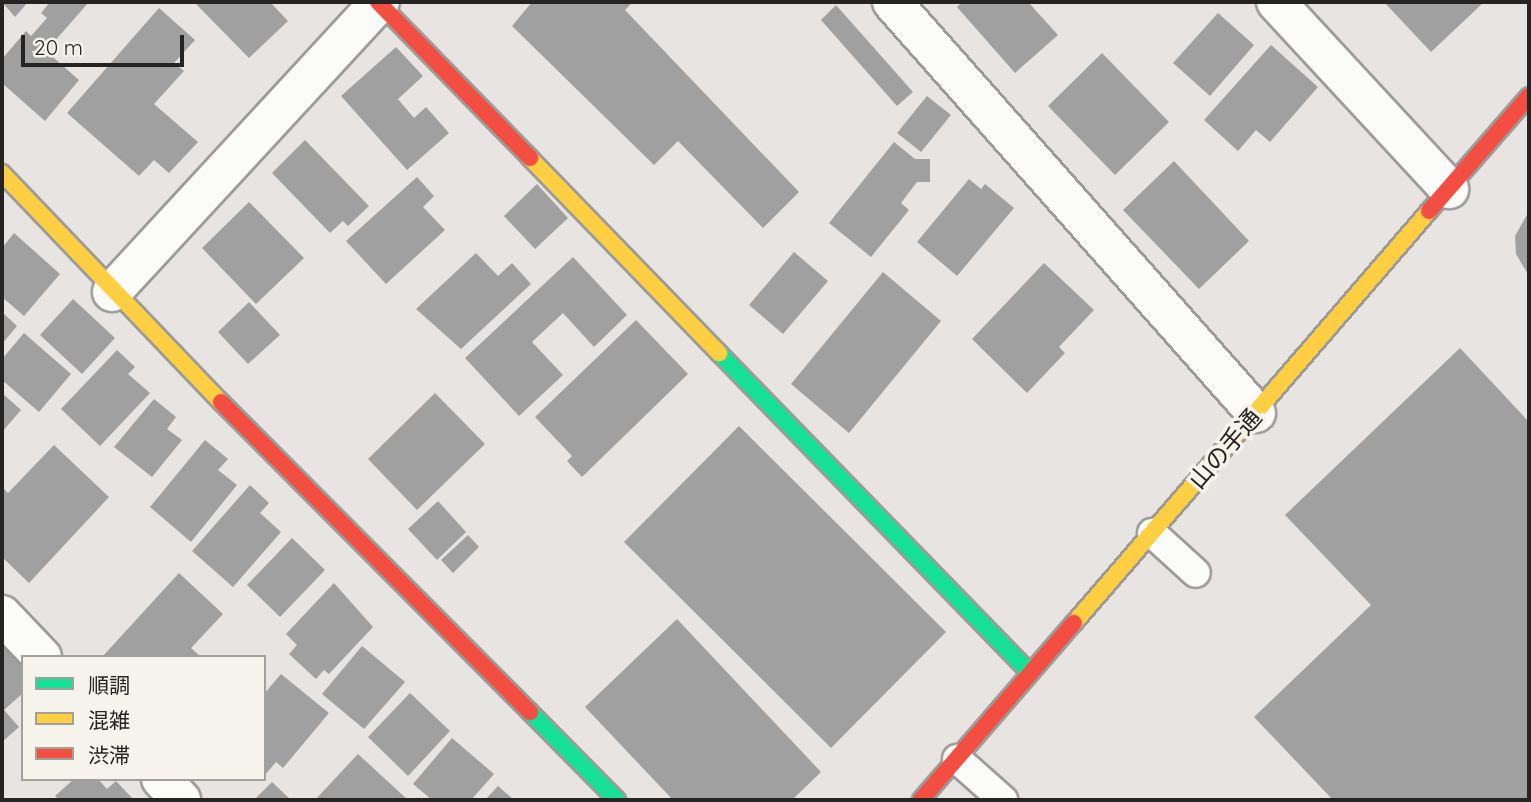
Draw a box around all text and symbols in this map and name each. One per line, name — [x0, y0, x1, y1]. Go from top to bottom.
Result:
scale bar — [24, 21, 187, 65]
text: 20 m — [34, 34, 83, 60]
street label: 山の手通 — [1183, 403, 1267, 495]
legend — [21, 655, 266, 781]
text: 順調 — [88, 672, 130, 698]
text: 混雑 — [88, 707, 130, 733]
text: 渋滞 — [88, 742, 130, 768]

